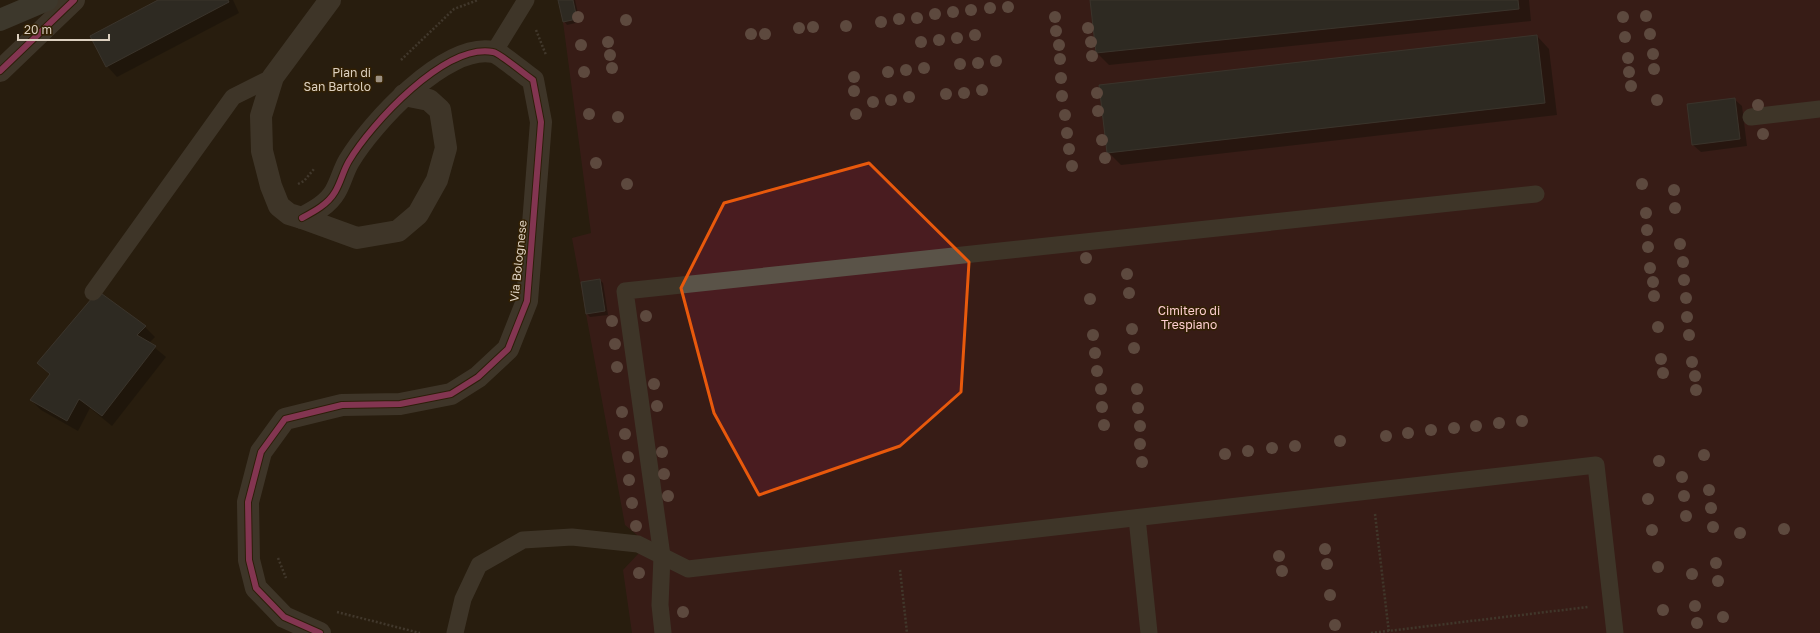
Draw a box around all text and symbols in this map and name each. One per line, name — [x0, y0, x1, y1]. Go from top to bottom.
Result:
scale bar — [18, 16, 109, 42]
text: 20 m — [24, 22, 52, 37]
place label: Pian di San Bartolo — [303, 65, 371, 94]
marker: Pian di San Bartolo — [374, 74, 384, 84]
street label: Via Bolognese — [506, 219, 530, 303]
park label: Cimitero di Trespiano — [1158, 303, 1220, 332]

